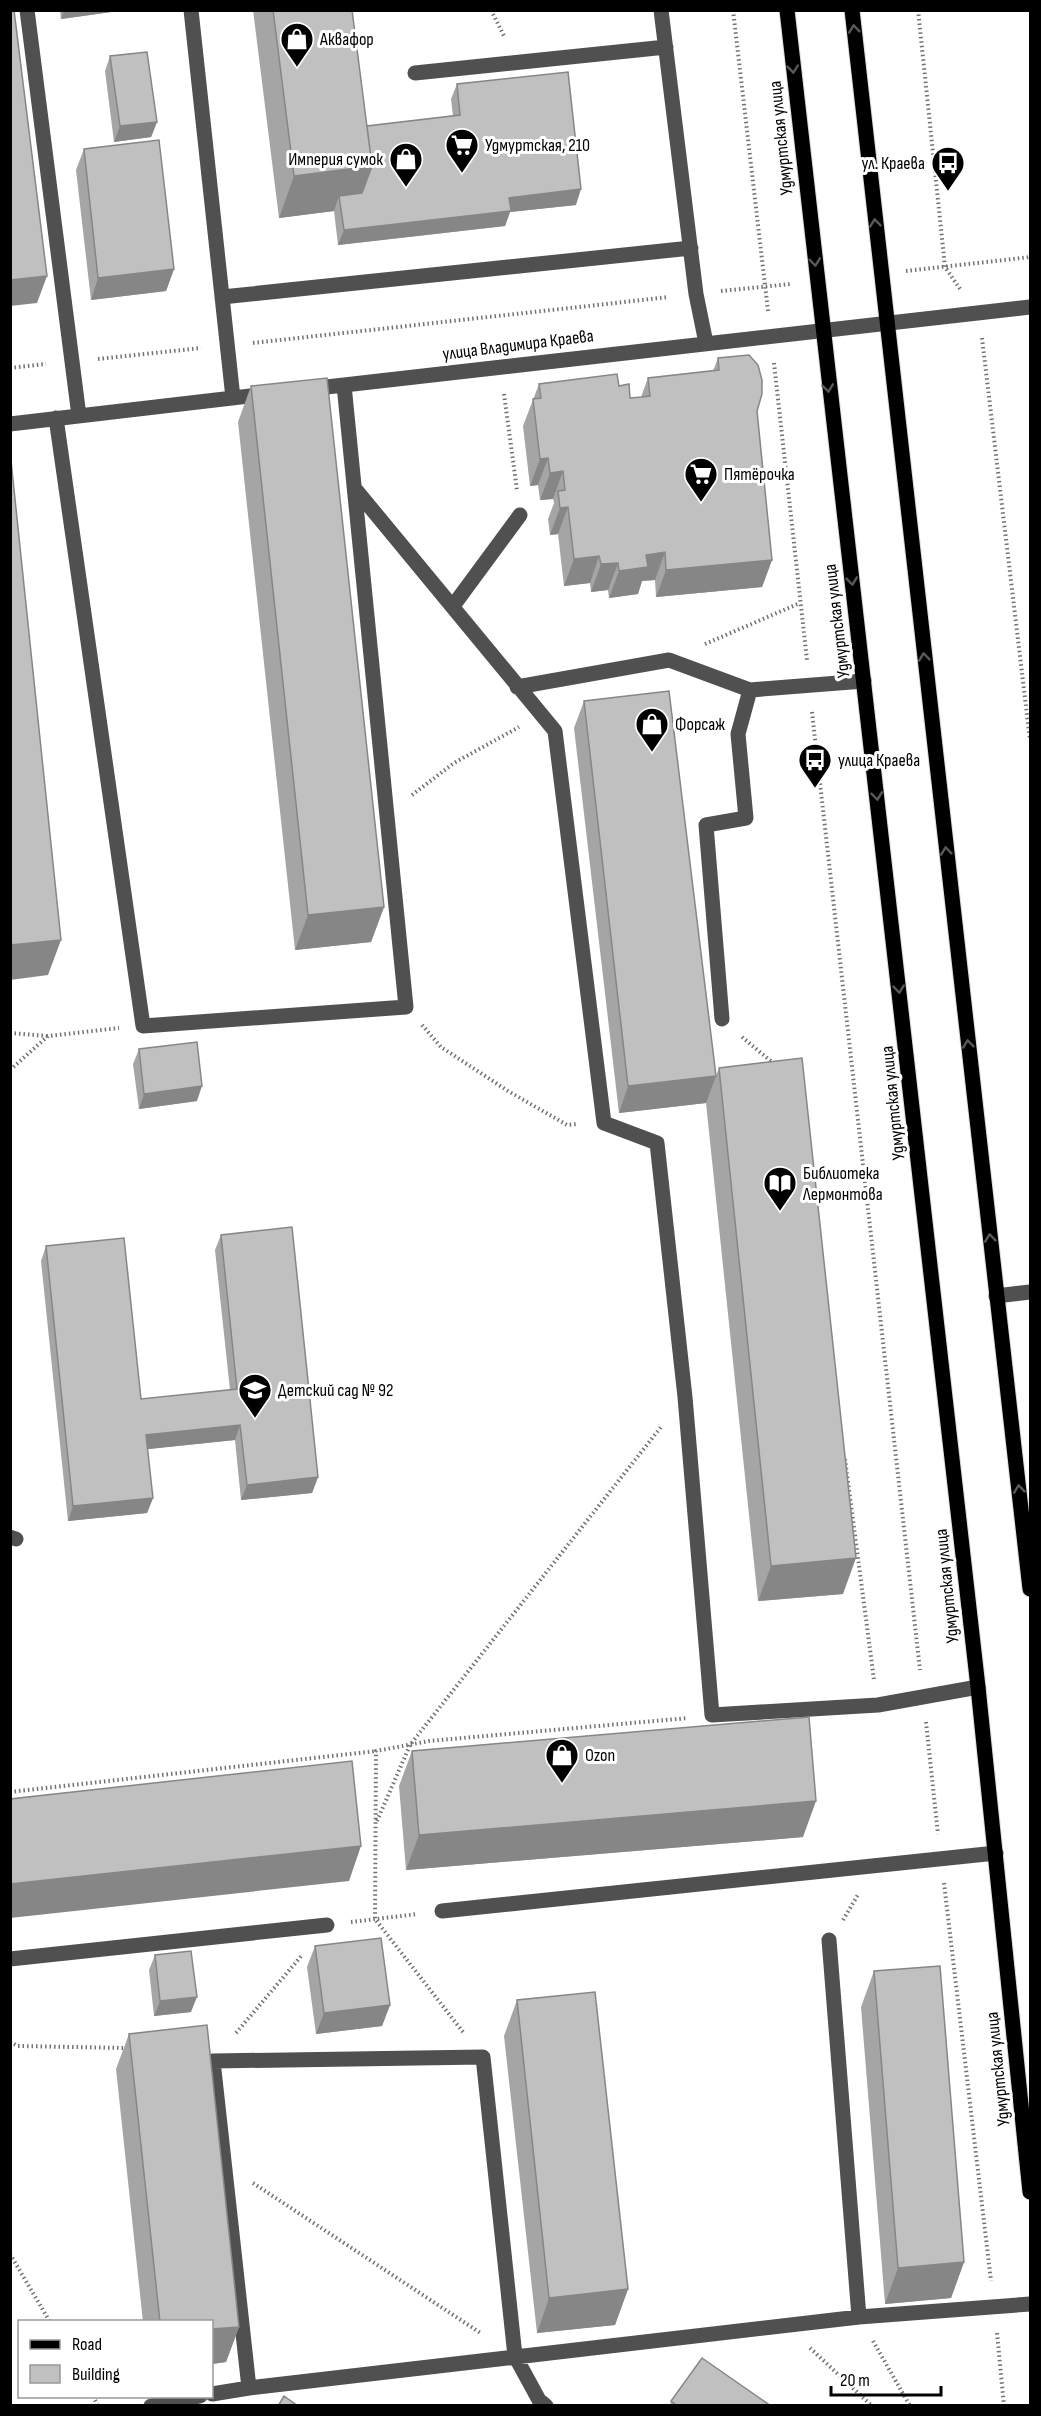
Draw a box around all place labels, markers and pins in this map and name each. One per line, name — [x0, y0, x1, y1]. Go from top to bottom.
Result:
shop icon: Аквафор — [279, 21, 315, 68]
place label: Аквафор — [319, 29, 374, 50]
supermarket icon: Удмуртская, 210 — [444, 127, 480, 174]
place label: Удмуртская, 210 — [485, 135, 590, 156]
shop icon: Империя сумок — [388, 141, 424, 188]
bus stop icon: ул. Краева — [930, 145, 966, 192]
place label: Империя сумок — [288, 149, 383, 170]
place label: ул. Краева — [861, 153, 925, 174]
supermarket icon: Пятёрочка — [683, 456, 719, 503]
place label: Пятёрочка — [724, 464, 795, 485]
shop icon: Форсаж — [634, 706, 670, 753]
place label: Форсаж — [675, 714, 725, 735]
bus stop icon: улица Краева — [797, 742, 833, 789]
place label: улица Краева — [838, 750, 920, 771]
place label: Библиотека Лермонтова — [802, 1163, 883, 1205]
library icon: Библиотека Лермонтова — [762, 1165, 798, 1212]
school or university icon: Детский сад № 92 — [237, 1372, 273, 1419]
place label: Детский сад № 92 — [278, 1380, 393, 1401]
shop icon: Ozon — [544, 1737, 580, 1784]
place label: Ozon — [585, 1745, 615, 1766]

